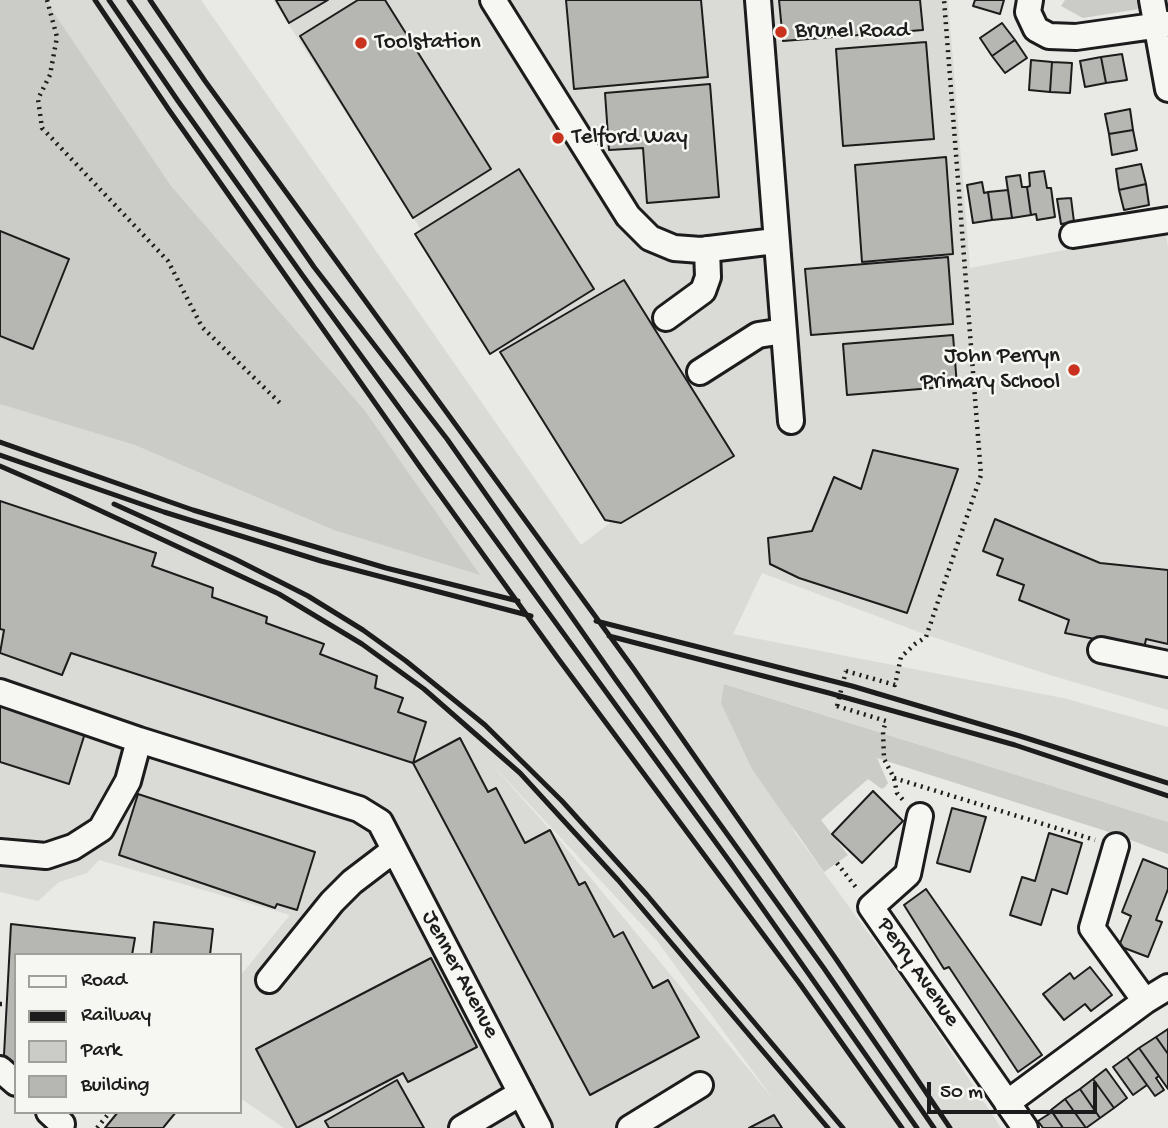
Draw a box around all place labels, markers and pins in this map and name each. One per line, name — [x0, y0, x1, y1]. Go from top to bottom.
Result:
place label: Brunel Road — [795, 18, 909, 46]
marker: Brunel Road — [773, 24, 789, 40]
place label: Toolstation — [375, 29, 481, 57]
marker: Toolstation — [353, 35, 369, 51]
place label: Telford Way — [572, 124, 687, 152]
marker: Telford Way — [550, 130, 566, 146]
place label: John Perryn Primary School — [920, 343, 1060, 397]
marker: John Perryn Primary School — [1066, 362, 1082, 378]

